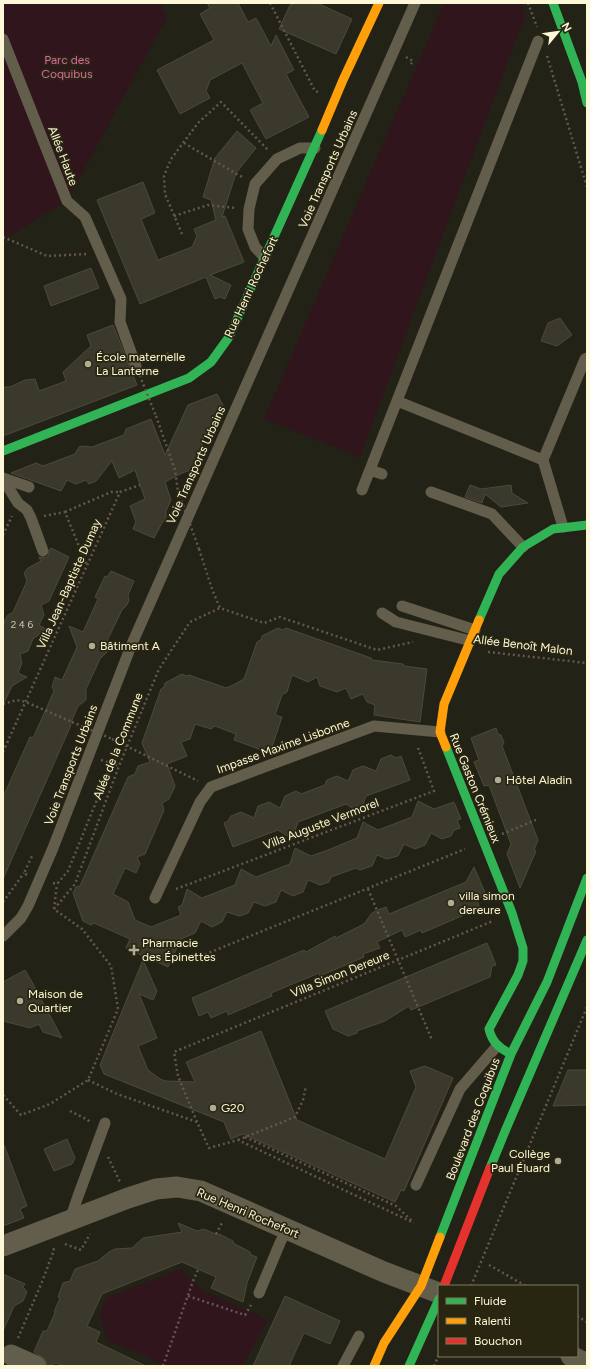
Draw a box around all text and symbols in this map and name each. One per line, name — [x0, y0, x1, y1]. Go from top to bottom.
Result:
north arrow — [538, 12, 578, 52]
text: N — [559, 21, 574, 34]
park label: Parc des Coquibus — [41, 53, 93, 81]
street label: Voie Transports Urbains — [296, 108, 361, 230]
street label: Allée Haute — [45, 124, 81, 188]
street label: Rue Henri Rochefort — [221, 234, 281, 340]
place label: École maternelle La Lanterne — [96, 350, 186, 378]
marker: École maternelle La Lanterne — [83, 359, 93, 369]
street label: Voie Transports Urbains — [164, 404, 229, 526]
street label: Villa Jean-Baptiste Dumay — [34, 516, 104, 651]
house number: 2 4 6 — [11, 618, 34, 631]
street label: Allée Benoît Malon — [473, 632, 574, 658]
place label: Bâtiment A — [100, 639, 160, 653]
marker: Bâtiment A — [87, 641, 97, 651]
street label: Allée de la Commune — [90, 690, 146, 801]
street label: Voie Transports Urbains — [42, 703, 101, 827]
street label: Impasse Maxime Lisbonne — [215, 715, 352, 777]
street label: Rue Gaston Crémieux — [447, 731, 503, 845]
place label: Hôtel Aladin — [506, 773, 572, 787]
marker: Hôtel Aladin — [493, 775, 503, 785]
street label: Villa Auguste Vermorel — [261, 796, 381, 852]
place label: villa simon dereure — [459, 889, 515, 917]
marker: villa simon dereure — [446, 898, 456, 908]
place label: Pharmacie des Épinettes — [142, 936, 216, 964]
marker: Pharmacie des Épinettes — [129, 945, 139, 955]
street label: Villa Simon Dereure — [289, 948, 392, 1000]
place label: Maison de Quartier — [28, 987, 83, 1015]
marker: Maison de Quartier — [15, 996, 25, 1006]
street label: Boulevard des Coquibus — [443, 1056, 503, 1182]
place label: G20 — [221, 1101, 245, 1115]
marker: G20 — [208, 1103, 218, 1113]
place label: Collège Paul Éluard — [491, 1147, 550, 1175]
marker: Collège Paul Éluard — [553, 1156, 563, 1166]
street label: Rue Henri Rochefort — [195, 1185, 302, 1241]
legend — [438, 1285, 578, 1357]
text: Fluide — [474, 1294, 507, 1308]
text: Ralenti — [474, 1314, 511, 1328]
text: Bouchon — [474, 1334, 522, 1348]

